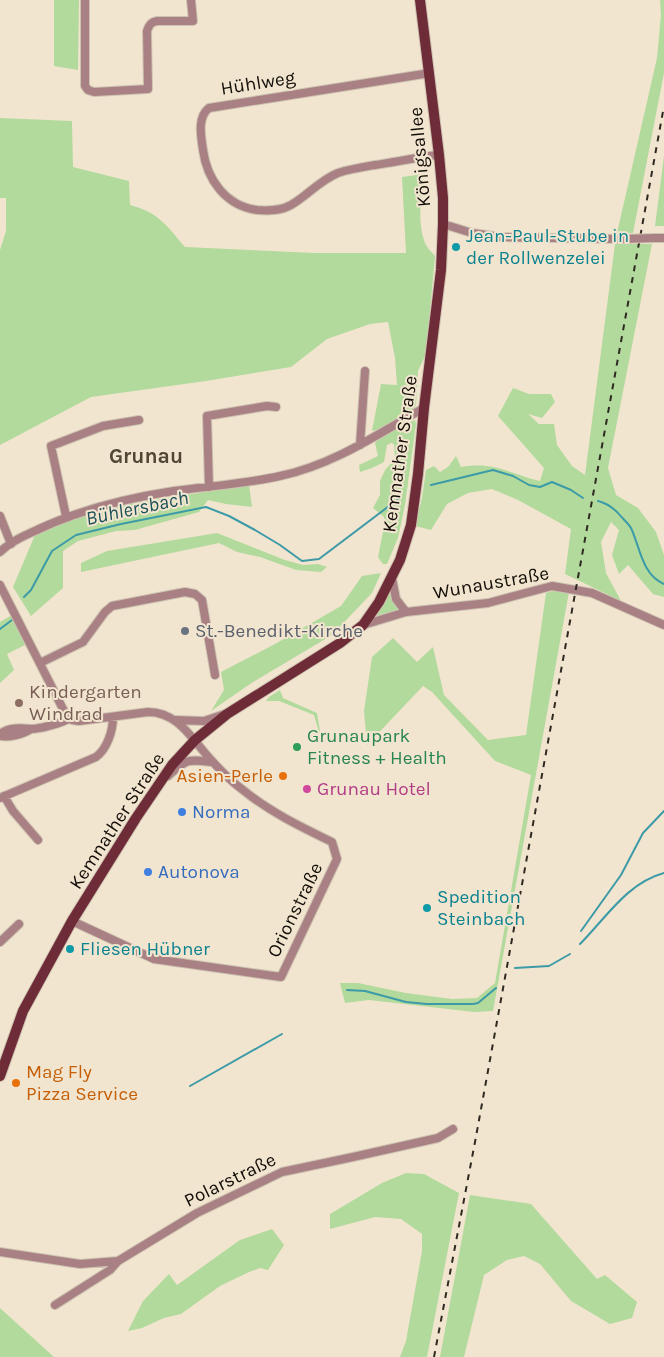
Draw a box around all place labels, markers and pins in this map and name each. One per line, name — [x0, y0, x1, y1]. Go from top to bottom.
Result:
place label: Jean-Paul-Stube in der Rollwenzelei — [466, 225, 629, 269]
marker: Jean-Paul-Stube in der Rollwenzelei — [450, 241, 462, 253]
place label: St.-Benedikt-Kirche — [195, 620, 363, 642]
marker: St.-Benedikt-Kirche — [179, 625, 191, 637]
place label: Kindergarten Windrad — [29, 681, 142, 725]
marker: Kindergarten Windrad — [13, 697, 25, 709]
place label: Grunaupark Fitness + Health — [307, 725, 447, 769]
marker: Grunaupark Fitness + Health — [291, 741, 303, 753]
place label: Asien-Perle — [176, 765, 273, 787]
marker: Asien-Perle — [277, 770, 289, 782]
place label: Grunau Hotel — [317, 778, 431, 800]
marker: Grunau Hotel — [301, 783, 313, 795]
place label: Norma — [192, 801, 250, 823]
marker: Norma — [176, 806, 188, 818]
place label: Autonova — [158, 861, 240, 883]
marker: Autonova — [142, 866, 154, 878]
place label: Spedition Steinbach — [437, 886, 526, 930]
marker: Spedition Steinbach — [421, 902, 433, 914]
place label: Fliesen Hübner — [80, 938, 210, 960]
marker: Fliesen Hübner — [64, 943, 76, 955]
place label: Mag Fly Pizza Service — [26, 1061, 138, 1105]
marker: Mag Fly Pizza Service — [10, 1077, 22, 1089]

